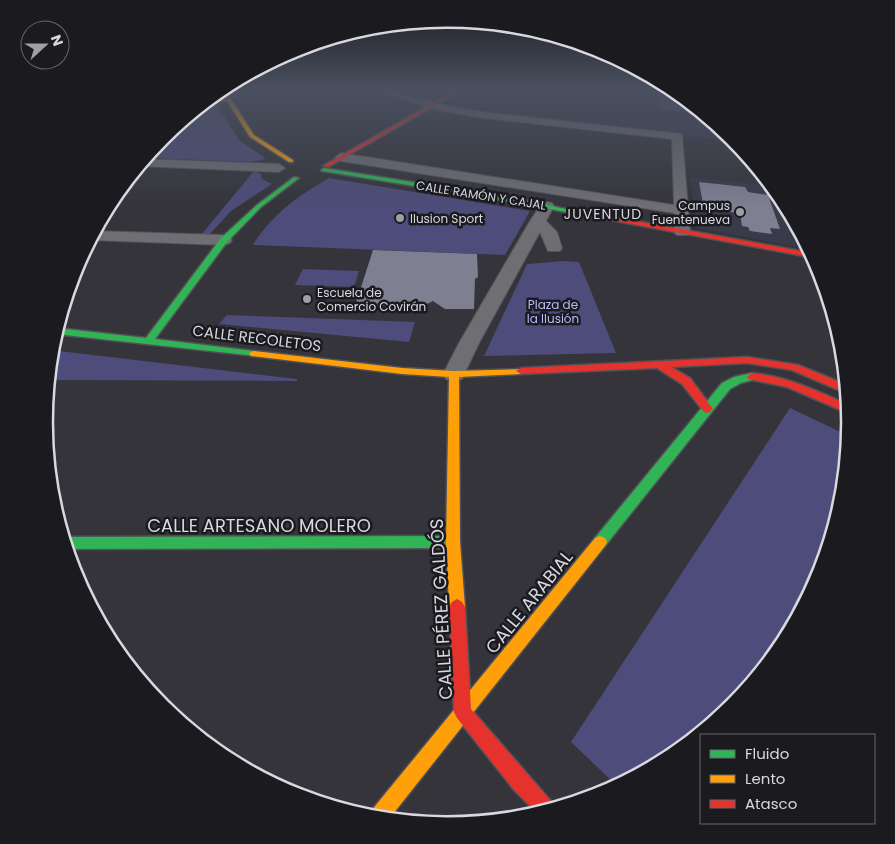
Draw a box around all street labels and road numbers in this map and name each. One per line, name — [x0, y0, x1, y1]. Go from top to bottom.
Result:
street label: CALLE RAMÓN Y CAJAL — [415, 176, 547, 214]
street label: CALLE RECOLETOS — [191, 320, 323, 356]
street label: CALLE ARTESANO MOLERO — [147, 513, 371, 538]
street label: CALLE PÉREZ GALDÓS — [424, 518, 458, 700]
street label: CALLE ARABIAL — [480, 545, 579, 659]

